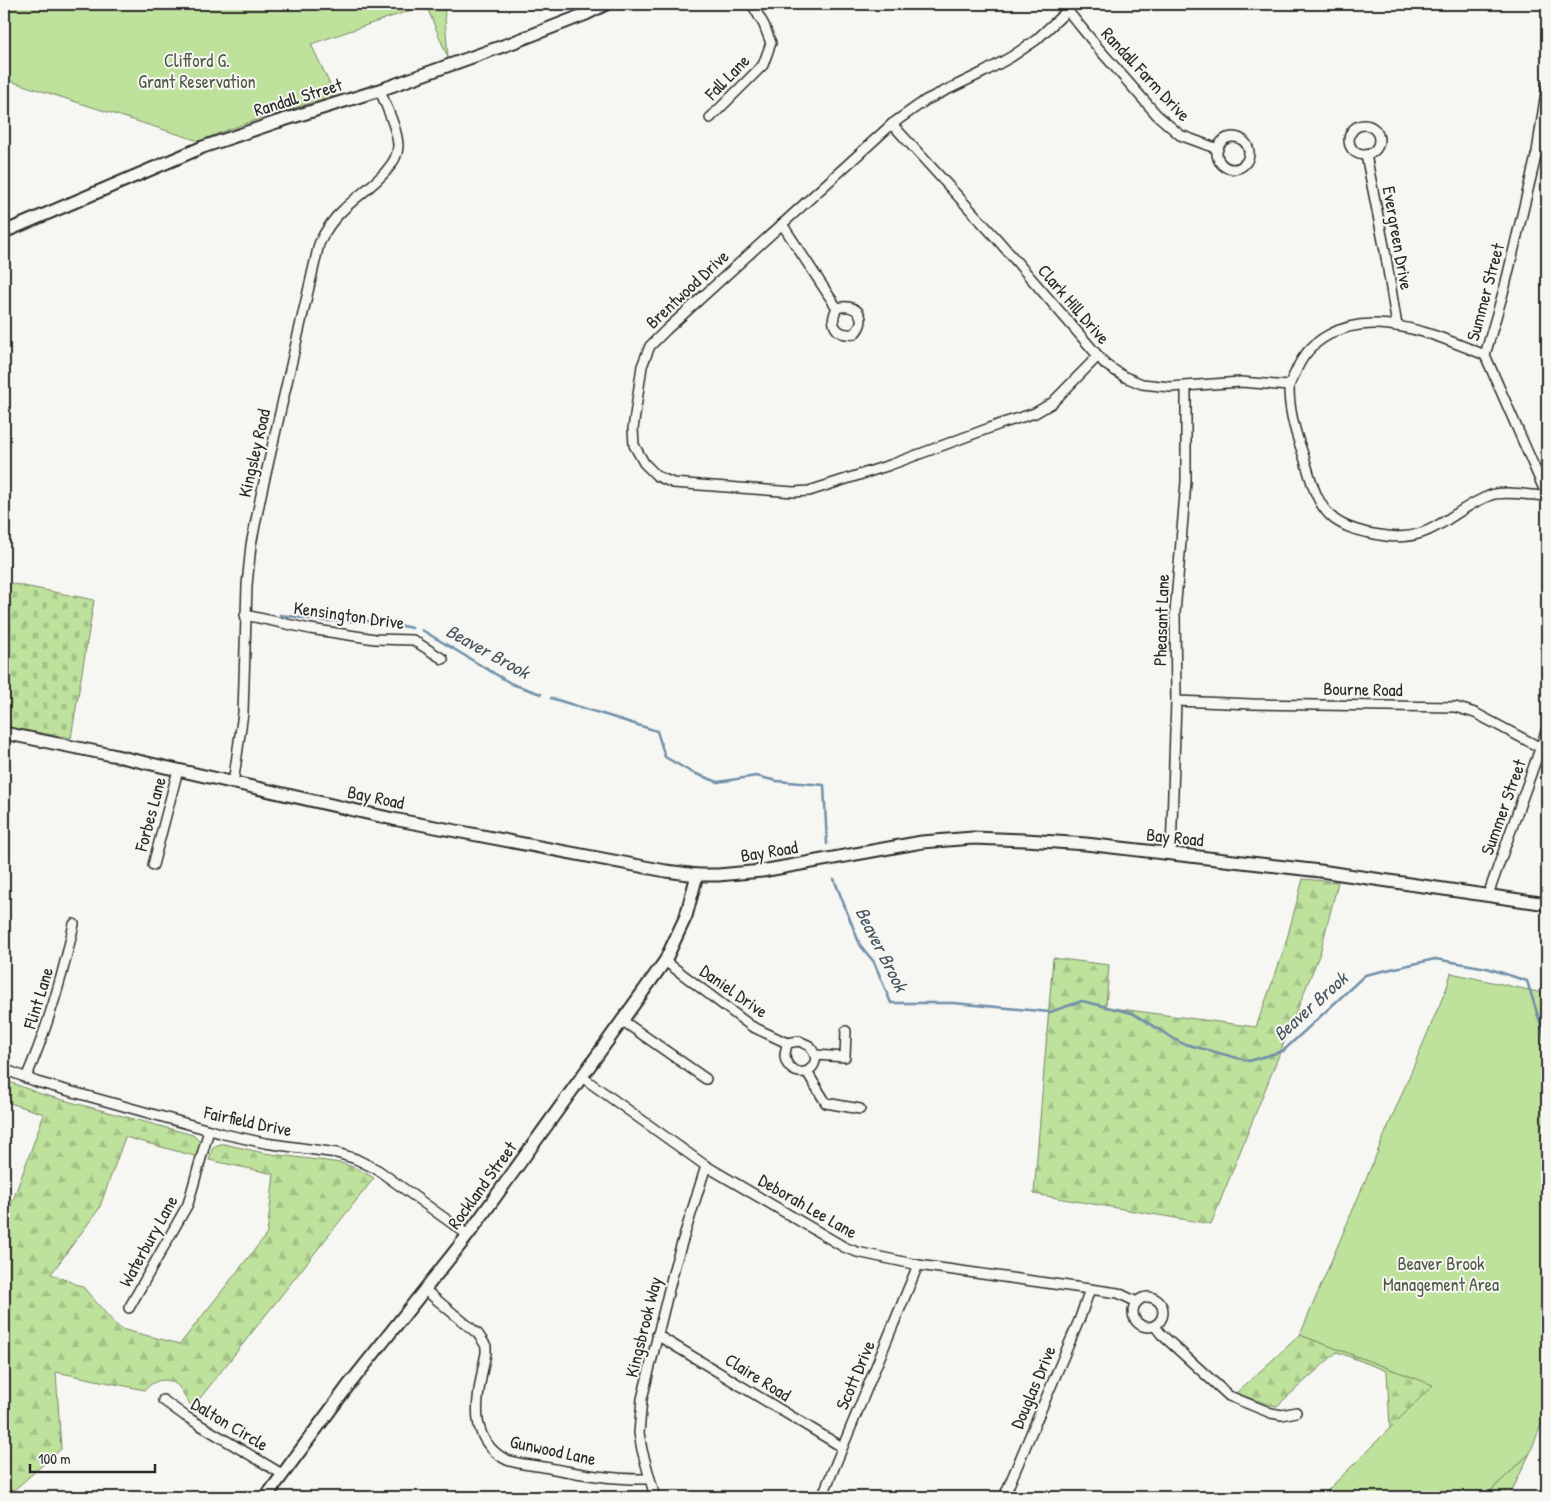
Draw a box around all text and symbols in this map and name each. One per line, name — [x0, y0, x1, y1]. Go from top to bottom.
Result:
street label: Randall Farm Drive — [1096, 21, 1196, 127]
park label: Clifford G. Grant Reservation — [138, 48, 256, 94]
street label: Fall Lane — [698, 49, 755, 106]
street label: Randall Street — [251, 71, 346, 122]
street label: Evergreen Drive — [1377, 184, 1419, 292]
street label: Summer Street — [1460, 240, 1510, 344]
street label: Brentwood Drive — [640, 244, 734, 334]
street label: Clark Hill Drive — [1032, 259, 1116, 349]
street label: Kingsley Road — [232, 406, 276, 500]
street label: Pheasant Lane — [1147, 574, 1175, 666]
street label: Kensington Drive — [292, 595, 406, 635]
water label: Beaver Brook — [442, 617, 536, 686]
street label: Bourne Road — [1323, 676, 1403, 702]
street label: Summer Street — [1474, 755, 1532, 858]
street label: Forbes Lane — [128, 774, 172, 855]
street label: Bay Road — [345, 779, 407, 815]
street label: Bay Road — [1145, 822, 1205, 852]
street label: Bay Road — [739, 834, 799, 868]
water label: Beaver Brook — [850, 902, 915, 998]
street label: Daniel Drive — [695, 958, 773, 1024]
street label: Flint Lane — [17, 964, 59, 1033]
water label: Beaver Brook — [1267, 964, 1354, 1046]
street label: Fairfield Drive — [201, 1099, 294, 1142]
street label: Rockland Street — [442, 1135, 523, 1234]
street label: Deborah Lee Lane — [754, 1168, 862, 1244]
street label: Waterbury Lane — [113, 1191, 183, 1291]
park label: Beaver Brook Management Area — [1383, 1251, 1499, 1297]
street label: Kingsbrook Way — [618, 1274, 668, 1380]
street label: Scott Drive — [829, 1337, 881, 1413]
street label: Douglas Drive — [1004, 1342, 1062, 1432]
street label: Claire Road — [720, 1347, 796, 1407]
street label: Dalton Circle — [187, 1391, 273, 1457]
street label: Gunwood Lane — [508, 1429, 598, 1471]
scale bar — [30, 1441, 155, 1473]
text: 100 m — [38, 1448, 71, 1469]

